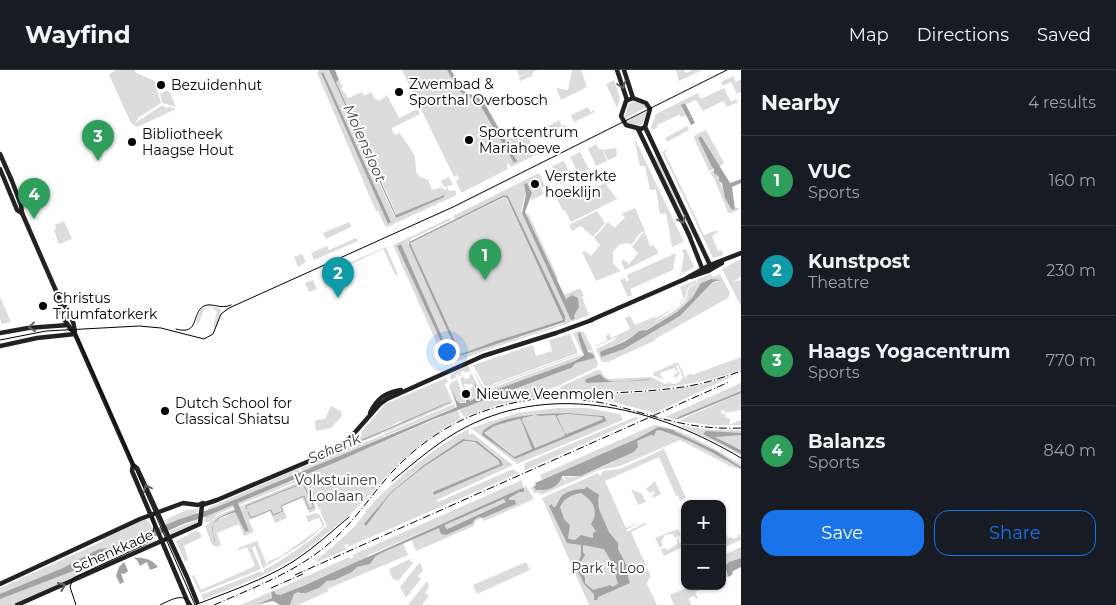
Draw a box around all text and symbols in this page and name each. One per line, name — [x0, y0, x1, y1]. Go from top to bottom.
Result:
text: Wayfind — [25, 20, 131, 49]
text: Map — [849, 24, 889, 46]
text: Directions — [917, 24, 1009, 46]
text: Saved — [1037, 24, 1091, 46]
place label: Zwembad & Sporthal Overbosch — [409, 75, 548, 109]
place label: Bezuidenhut — [171, 76, 263, 94]
marker: Bezuidenhut — [155, 79, 167, 91]
one-way arrow — [617, 80, 627, 89]
marker: Zwembad & Sporthal Overbosch — [393, 86, 405, 98]
text: Nearby — [761, 90, 840, 115]
text: 4 results — [1028, 93, 1096, 112]
water label: Molensloot — [339, 101, 391, 185]
pin: 3 — [82, 120, 114, 161]
place label: Sportcentrum Mariahoeve — [479, 123, 578, 157]
place label: Bibliotheek Haagse Hout — [142, 125, 234, 159]
marker: Sportcentrum Mariahoeve — [463, 134, 475, 146]
marker: Bibliotheek Haagse Hout — [126, 136, 138, 148]
text: VUC — [808, 160, 851, 183]
place label: Versterkte hoeklijn — [545, 167, 617, 201]
text: 1 — [774, 171, 780, 190]
text: 160 m — [1049, 171, 1096, 190]
pin: 4 — [18, 178, 50, 219]
marker: Versterkte hoeklijn — [529, 178, 541, 190]
text: Sports — [808, 183, 860, 202]
one-way arrow — [676, 215, 686, 224]
pin: 1 — [469, 239, 501, 280]
text: Kunstpost — [808, 250, 910, 273]
pin: 2 — [322, 257, 354, 298]
text: 2 — [772, 261, 782, 280]
text: 230 m — [1046, 261, 1096, 280]
text: Theatre — [808, 273, 869, 292]
place label: Christus Triumfatorkerk — [53, 289, 158, 323]
marker: Christus Triumfatorkerk — [37, 300, 49, 312]
one-way arrow — [27, 321, 35, 332]
your location — [434, 339, 460, 365]
text: Haags Yogacentrum — [808, 340, 1011, 363]
text: 3 — [772, 351, 782, 370]
text: 770 m — [1046, 351, 1096, 370]
text: Sports — [808, 363, 860, 382]
place label: Nieuwe Veenmolen — [476, 385, 614, 403]
marker: Nieuwe Veenmolen — [460, 388, 472, 400]
place label: Dutch School for Classical Shiatsu — [175, 394, 293, 428]
marker: Dutch School for Classical Shiatsu — [159, 405, 171, 417]
water label: Schenk — [305, 428, 364, 468]
text: Balanzs — [808, 430, 885, 453]
text: 4 — [771, 441, 783, 460]
text: 840 m — [1043, 441, 1096, 460]
text: Sports — [808, 453, 860, 472]
park label: Volkstuinen Loolaan — [295, 471, 377, 505]
one-way arrow — [142, 484, 153, 493]
map controls — [681, 500, 726, 590]
button: + — [681, 500, 726, 545]
button: Save — [761, 510, 924, 556]
button: Share — [934, 510, 1096, 556]
street label: Schenkkade — [70, 525, 156, 577]
button: − — [681, 545, 726, 590]
park label: Park 't Loo — [571, 559, 645, 577]
one-way arrow — [57, 581, 66, 592]

